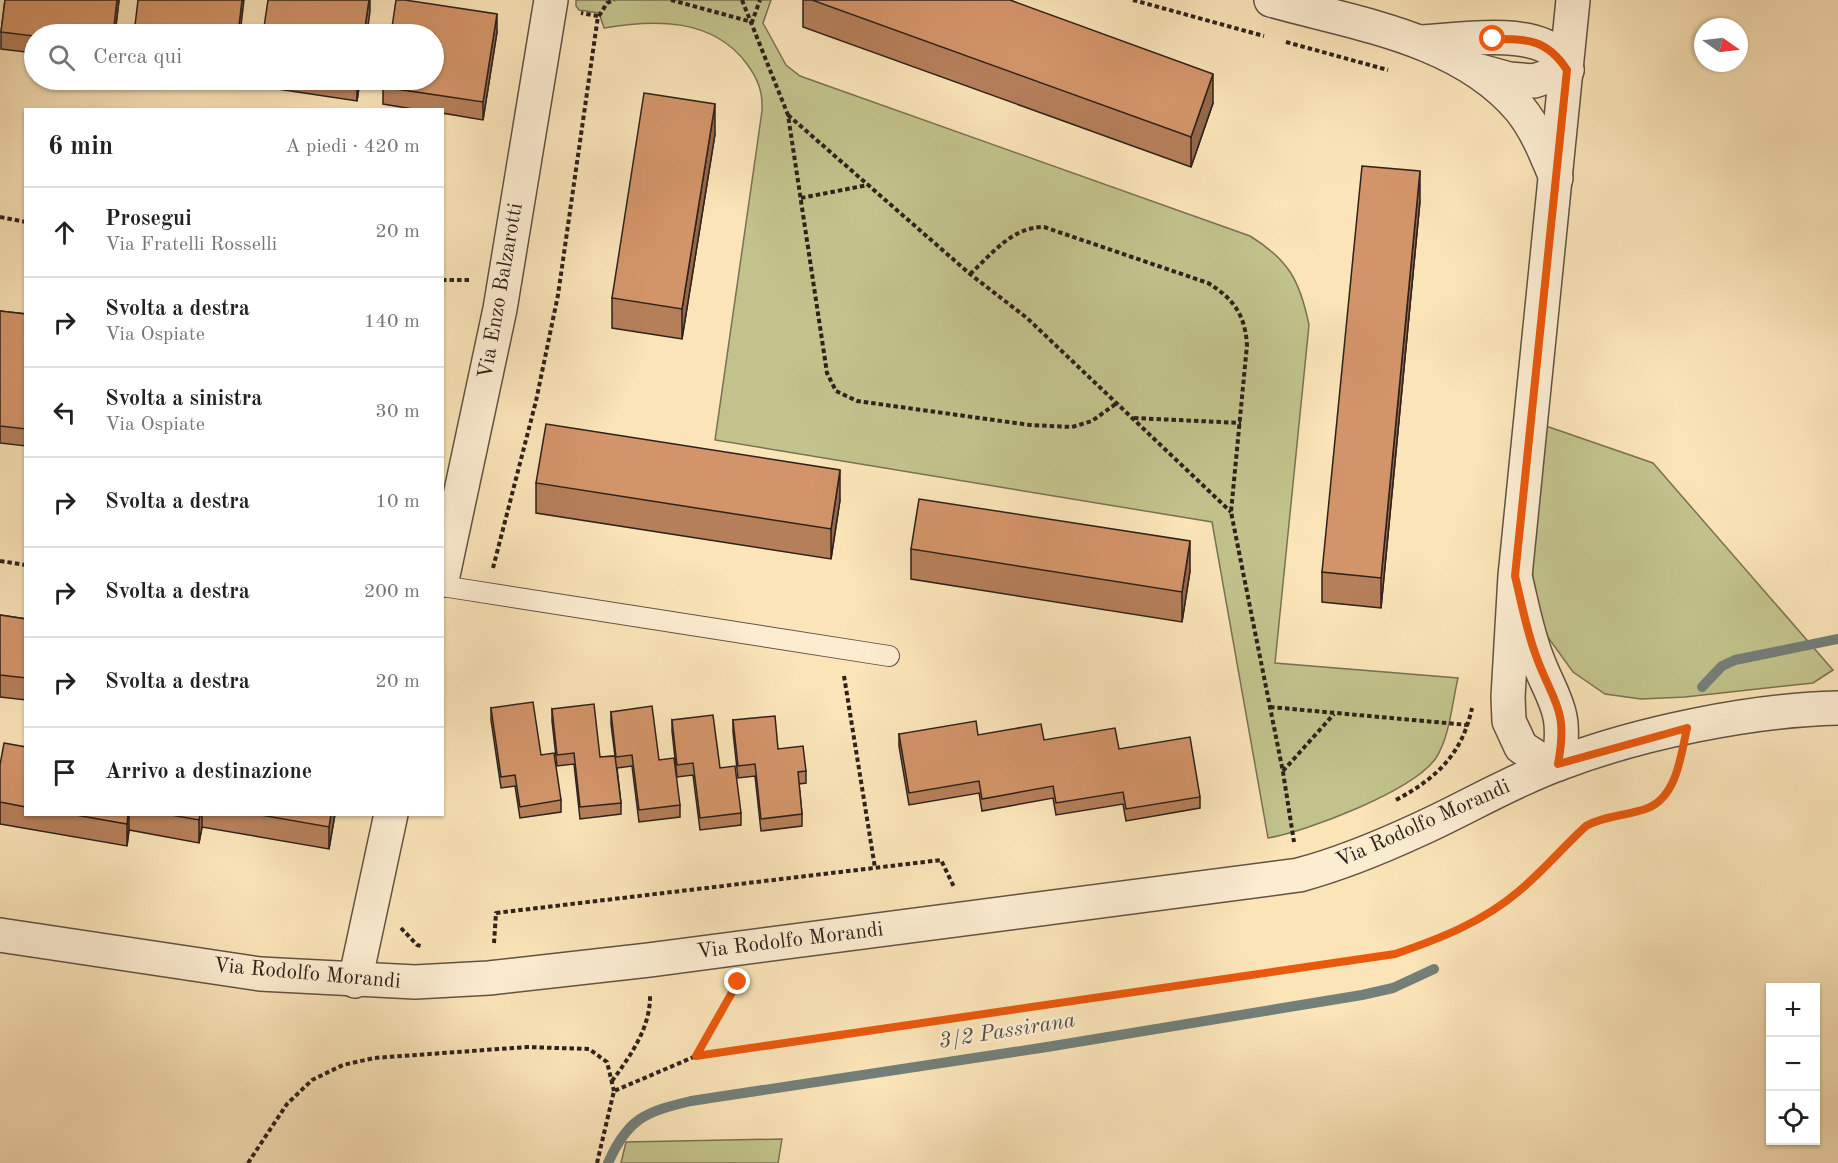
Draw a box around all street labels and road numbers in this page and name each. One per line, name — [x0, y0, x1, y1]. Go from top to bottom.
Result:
street label: Via Enzo Balzarotti — [475, 201, 527, 381]
street label: Via Rodolfo Morandi — [1333, 776, 1513, 872]
street label: Via Rodolfo Morandi — [695, 919, 885, 963]
street label: Via Rodolfo Morandi — [212, 955, 402, 993]

